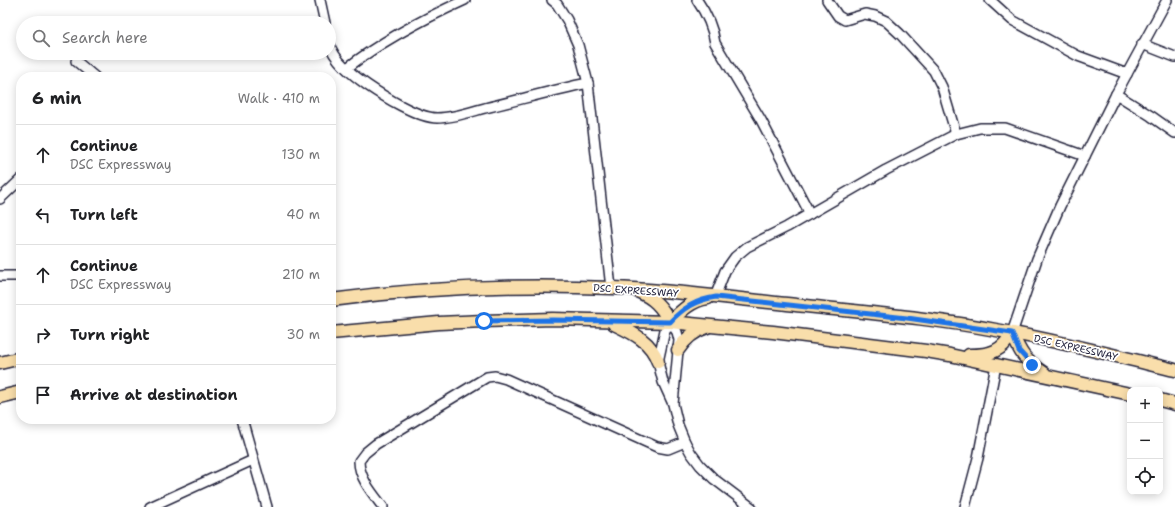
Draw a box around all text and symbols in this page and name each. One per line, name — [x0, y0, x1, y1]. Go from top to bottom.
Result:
search box — [16, 16, 336, 60]
icon: search — [30, 27, 52, 49]
text: Search here — [62, 28, 148, 48]
text: 6 min — [32, 87, 82, 109]
text: Walk · 410 m — [238, 90, 320, 107]
text: Continue — [70, 136, 138, 156]
icon: ahead — [32, 144, 54, 166]
text: 130 m — [282, 146, 320, 163]
text: DSC Expressway — [70, 156, 171, 173]
icon: left — [32, 204, 54, 226]
text: Turn left — [70, 205, 138, 225]
text: 40 m — [286, 206, 320, 223]
text: Continue — [70, 256, 138, 276]
icon: ahead — [32, 264, 54, 286]
text: 210 m — [282, 266, 320, 283]
text: DSC Expressway — [70, 276, 171, 293]
street label: DSC EXPRESSWAY — [593, 281, 679, 300]
route start — [475, 312, 493, 330]
icon: right — [32, 324, 54, 346]
text: Turn right — [70, 325, 150, 345]
text: 30 m — [286, 326, 320, 343]
street label: DSC EXPRESSWAY — [1033, 331, 1119, 363]
route end — [1023, 356, 1041, 374]
icon: arrive — [32, 384, 54, 406]
text: Arrive at destination — [70, 385, 238, 405]
map controls — [1127, 387, 1163, 495]
button: + — [1127, 387, 1163, 423]
button: − — [1127, 423, 1163, 459]
button: locate — [1127, 459, 1163, 495]

